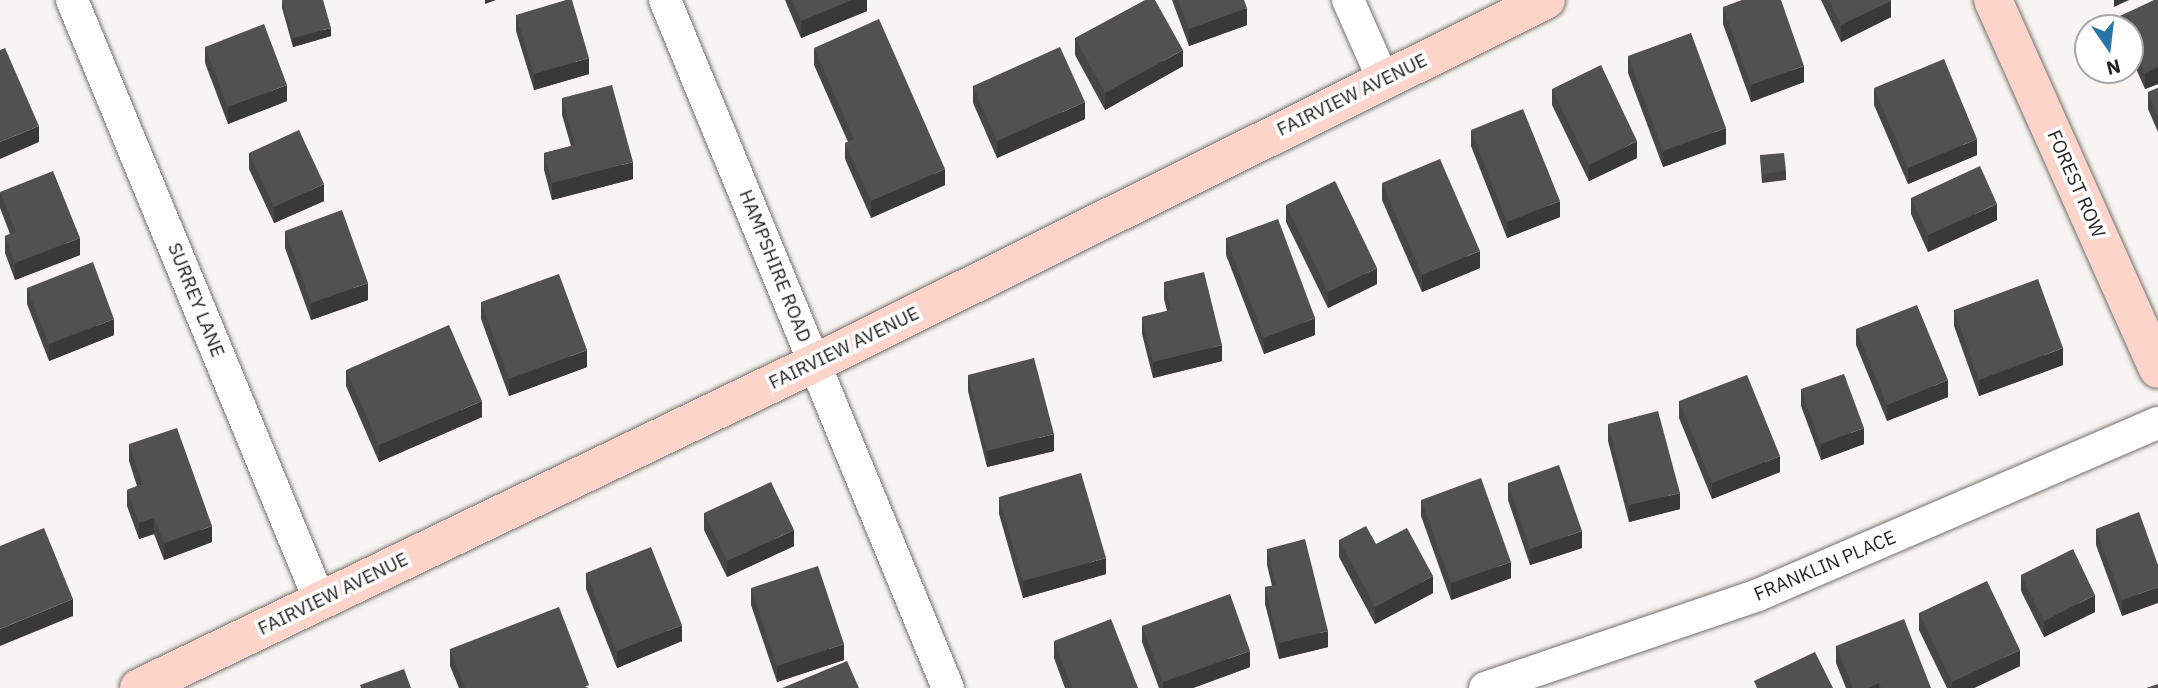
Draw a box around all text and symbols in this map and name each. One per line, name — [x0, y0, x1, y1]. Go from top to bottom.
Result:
north arrow — [2074, 14, 2144, 84]
street label: FAIRVIEW AVENUE — [1273, 49, 1431, 141]
text: N — [2104, 54, 2123, 81]
street label: FOREST ROW — [2042, 127, 2110, 241]
street label: HAMPSHIRE ROAD — [734, 186, 816, 346]
street label: SURREY LANE — [163, 240, 229, 360]
street label: FAIRVIEW AVENUE — [765, 302, 923, 394]
street label: FRANKLIN PLACE — [1751, 526, 1899, 606]
street label: FAIRVIEW AVENUE — [254, 548, 412, 640]

